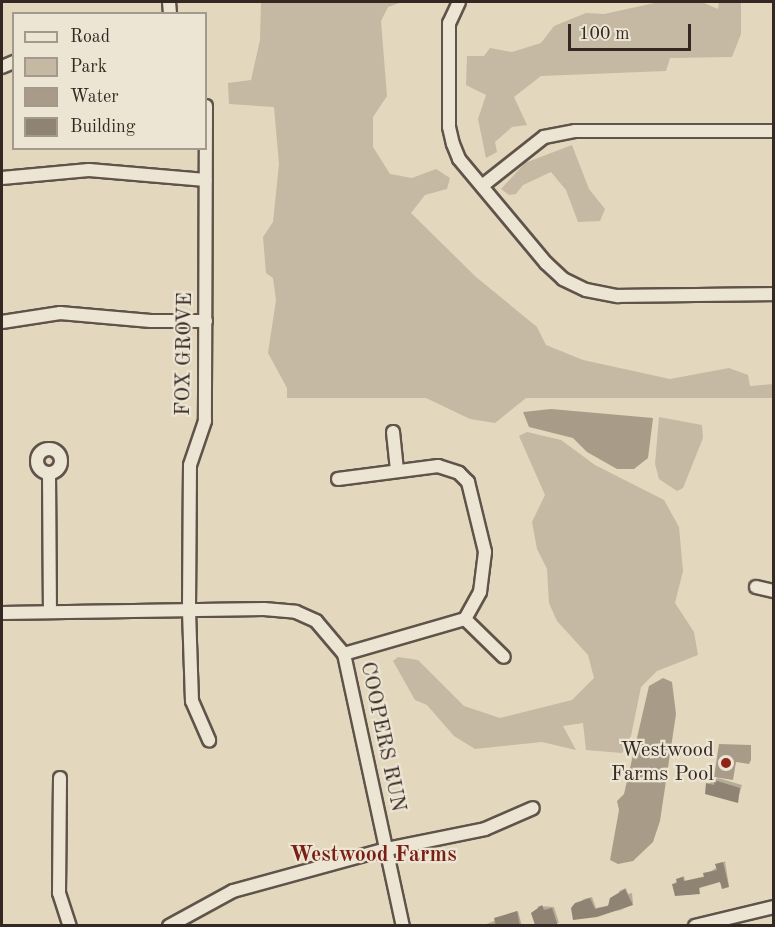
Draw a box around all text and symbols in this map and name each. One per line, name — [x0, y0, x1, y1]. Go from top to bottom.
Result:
legend — [12, 12, 207, 150]
scale bar — [571, 12, 694, 50]
text: 100 m — [579, 25, 630, 43]
text: Road — [70, 28, 110, 46]
text: Park — [70, 58, 107, 76]
text: Water — [70, 88, 119, 106]
text: Building — [70, 118, 135, 136]
street label: FOX GROVE — [171, 292, 199, 416]
street label: COOPERS RUN — [354, 660, 410, 814]
place label: Westwood Farms Pool — [611, 738, 714, 788]
marker: Westwood Farms Pool — [719, 756, 733, 770]
district label: Westwood Farms — [289, 843, 457, 869]

